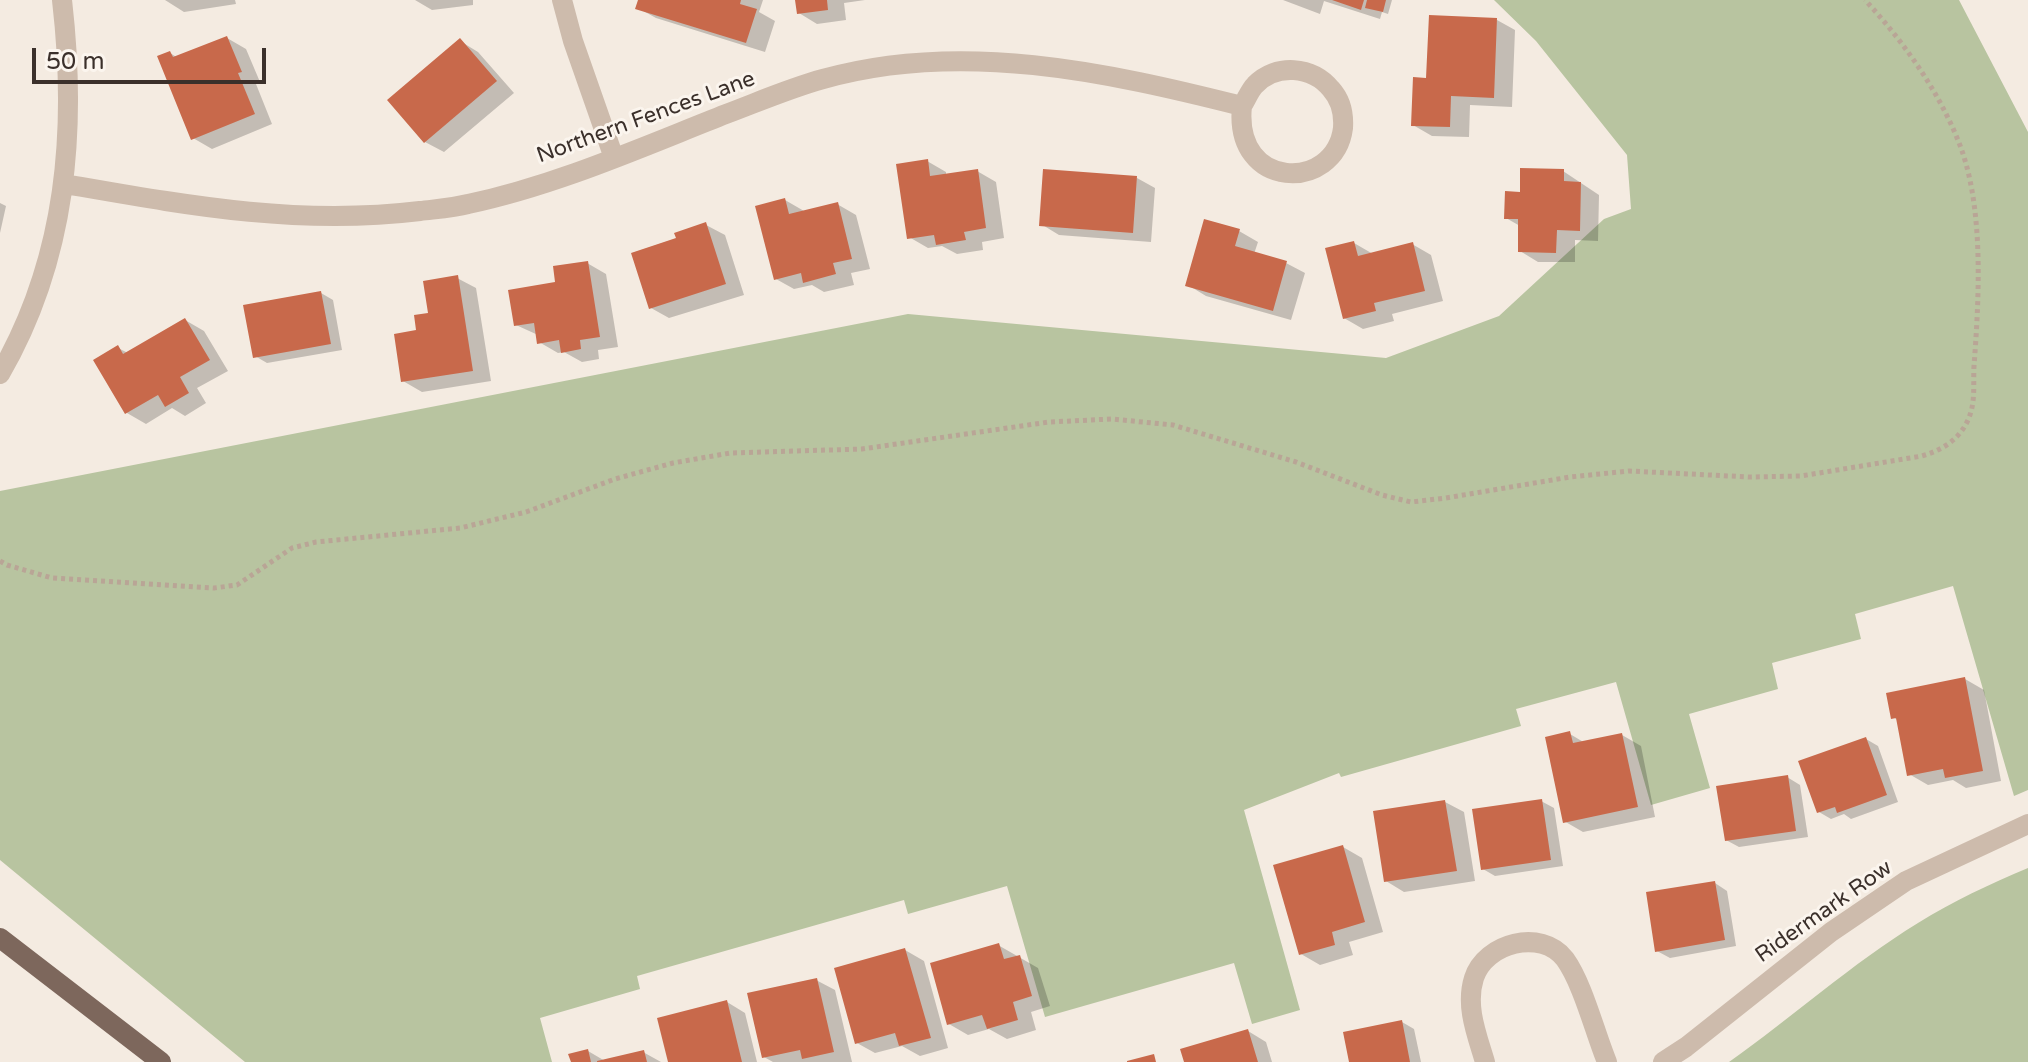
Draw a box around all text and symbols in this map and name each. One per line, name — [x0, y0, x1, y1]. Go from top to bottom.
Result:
scale bar — [36, 32, 270, 82]
text: 50 m — [46, 47, 104, 76]
street label: Northern Fences Lane — [533, 66, 759, 170]
street label: Ridermark Row — [1751, 855, 1897, 969]

